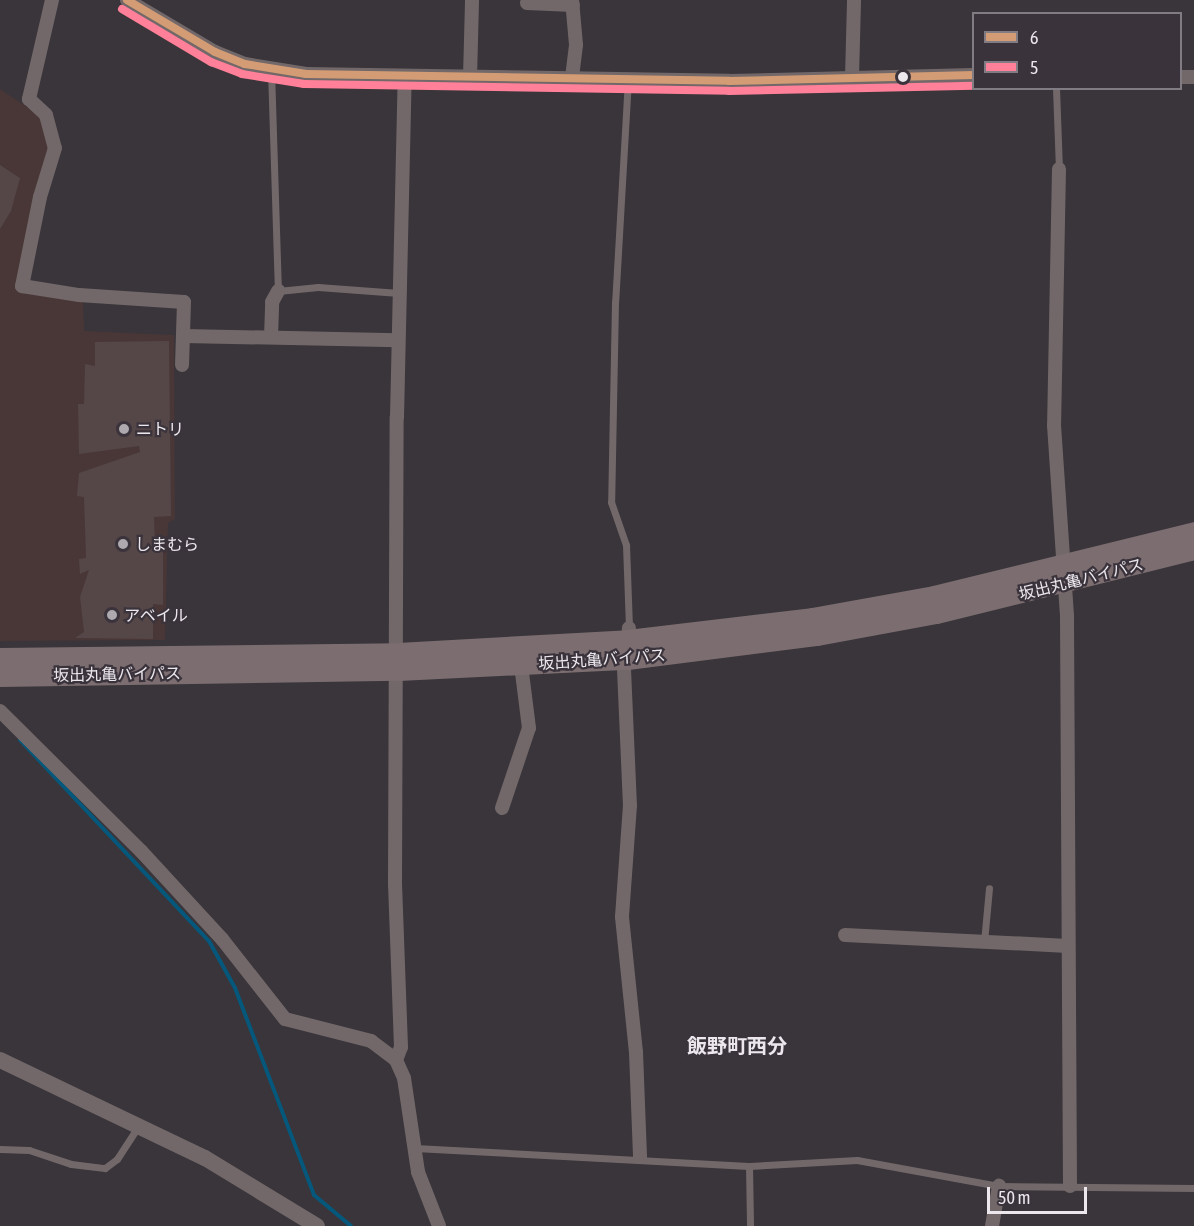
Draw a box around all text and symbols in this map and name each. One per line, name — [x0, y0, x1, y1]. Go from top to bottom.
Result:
legend — [972, 12, 1182, 90]
text: 6 — [1030, 27, 1038, 48]
text: 5 — [1030, 57, 1038, 78]
unlabelled marker — [897, 71, 909, 83]
place label: ニトリ — [136, 419, 184, 439]
marker: ニトリ — [117, 422, 131, 436]
place label: しまむら — [135, 534, 199, 554]
marker: しまむら — [116, 537, 130, 551]
street label: 坂出丸亀バイパス — [1017, 554, 1145, 604]
place label: アベイル — [124, 605, 188, 625]
marker: アベイル — [105, 608, 119, 622]
street label: 坂出丸亀バイパス — [537, 645, 667, 673]
street label: 坂出丸亀バイパス — [53, 663, 181, 685]
district label: 飯野町西分 — [687, 1033, 787, 1057]
scale bar — [990, 1175, 1090, 1213]
text: 50 m — [998, 1187, 1030, 1208]

